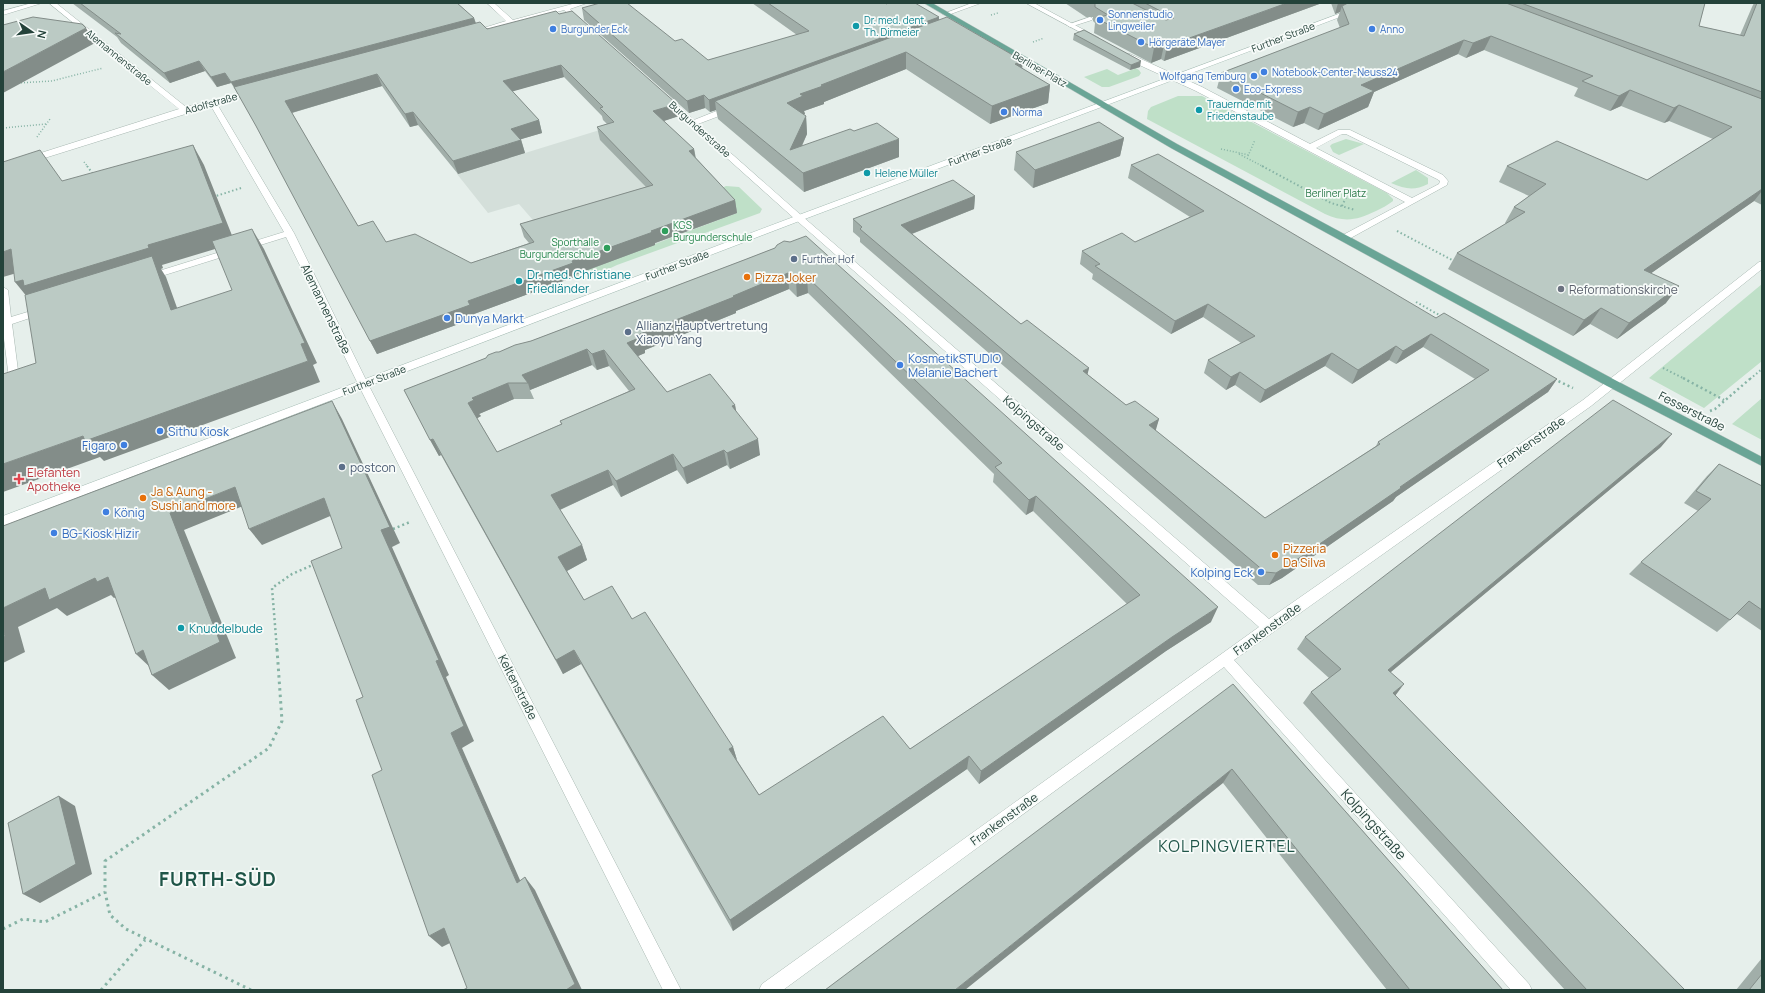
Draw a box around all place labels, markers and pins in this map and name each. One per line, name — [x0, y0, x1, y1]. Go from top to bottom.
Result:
place label: Sonnenstudio Lingweiler — [1108, 7, 1173, 33]
place label: Dr. med. dent. Th. Dirmeier — [864, 13, 927, 39]
marker: Sonnenstudio Lingweiler — [1095, 15, 1105, 25]
marker: Dr. med. dent. Th. Dirmeier — [851, 21, 861, 31]
place label: Burgunder Eck — [561, 22, 629, 36]
place label: Anno — [1380, 22, 1404, 36]
marker: Burgunder Eck — [548, 24, 558, 34]
marker: Anno — [1367, 24, 1377, 34]
place label: Hörgeräte Mayer — [1149, 35, 1226, 49]
marker: Hörgeräte Mayer — [1136, 37, 1146, 47]
place label: Notebook-Center-Neuss24 — [1272, 65, 1398, 79]
marker: Notebook-Center-Neuss24 — [1259, 67, 1269, 77]
place label: Wolfgang Temburg — [1160, 69, 1246, 83]
marker: Wolfgang Temburg — [1249, 71, 1259, 81]
place label: Eco-Express — [1244, 82, 1302, 96]
marker: Eco-Express — [1231, 84, 1241, 94]
place label: Trauernde mit Friedenstaube — [1207, 97, 1274, 123]
place label: Norma — [1012, 105, 1042, 119]
marker: Trauernde mit Friedenstaube — [1194, 105, 1204, 115]
marker: Norma — [999, 107, 1009, 117]
place label: Helene Müller — [875, 166, 938, 180]
marker: Helene Müller — [862, 168, 872, 178]
place label: KGS Burgunderschule — [673, 218, 752, 244]
marker: KGS Burgunderschule — [660, 226, 670, 236]
place label: Sporthalle Burgunderschule — [520, 235, 599, 261]
marker: Sporthalle Burgunderschule — [602, 243, 612, 253]
place label: Further Hof — [802, 252, 855, 266]
marker: Further Hof — [789, 254, 799, 264]
place label: Dr. med. Christiane Friedländer — [527, 266, 631, 297]
place label: Pizza Joker — [755, 269, 817, 286]
marker: Pizza Joker — [742, 272, 752, 282]
marker: Dr. med. Christiane Friedländer — [514, 276, 524, 286]
place label: Reformationskirche — [1569, 281, 1678, 298]
marker: Reformationskirche — [1556, 284, 1566, 294]
place label: Dunya Markt — [455, 310, 524, 327]
marker: Dunya Markt — [442, 313, 452, 323]
place label: Allianz Hauptvertretung Xiaoyu Yang — [636, 317, 768, 348]
marker: Allianz Hauptvertretung Xiaoyu Yang — [623, 327, 633, 337]
place label: KosmetikSTUDIO Melanie Bachert — [908, 350, 1002, 381]
marker: KosmetikSTUDIO Melanie Bachert — [895, 360, 905, 370]
place label: Sithu Kiosk — [168, 423, 230, 440]
marker: Sithu Kiosk — [155, 426, 165, 436]
place label: Figaro — [82, 437, 116, 454]
marker: Figaro — [119, 440, 129, 450]
place label: postcon — [350, 459, 396, 476]
marker: postcon — [337, 462, 347, 472]
place label: Elefanten Apotheke — [27, 464, 81, 495]
marker: Elefanten Apotheke — [14, 474, 24, 484]
place label: Ja & Aung - Sushi and more — [151, 483, 236, 514]
marker: Ja & Aung - Sushi and more — [138, 493, 148, 503]
place label: König — [114, 504, 145, 521]
marker: König — [101, 507, 111, 517]
place label: BG-Kiosk Hizir — [62, 525, 140, 542]
marker: BG-Kiosk Hizir — [49, 528, 59, 538]
place label: Pizzeria Da Silva — [1283, 540, 1326, 571]
marker: Pizzeria Da Silva — [1270, 550, 1280, 560]
place label: Kolping Eck — [1190, 564, 1254, 581]
marker: Kolping Eck — [1256, 567, 1266, 577]
place label: Knuddelbude — [189, 620, 263, 637]
marker: Knuddelbude — [176, 623, 186, 633]

